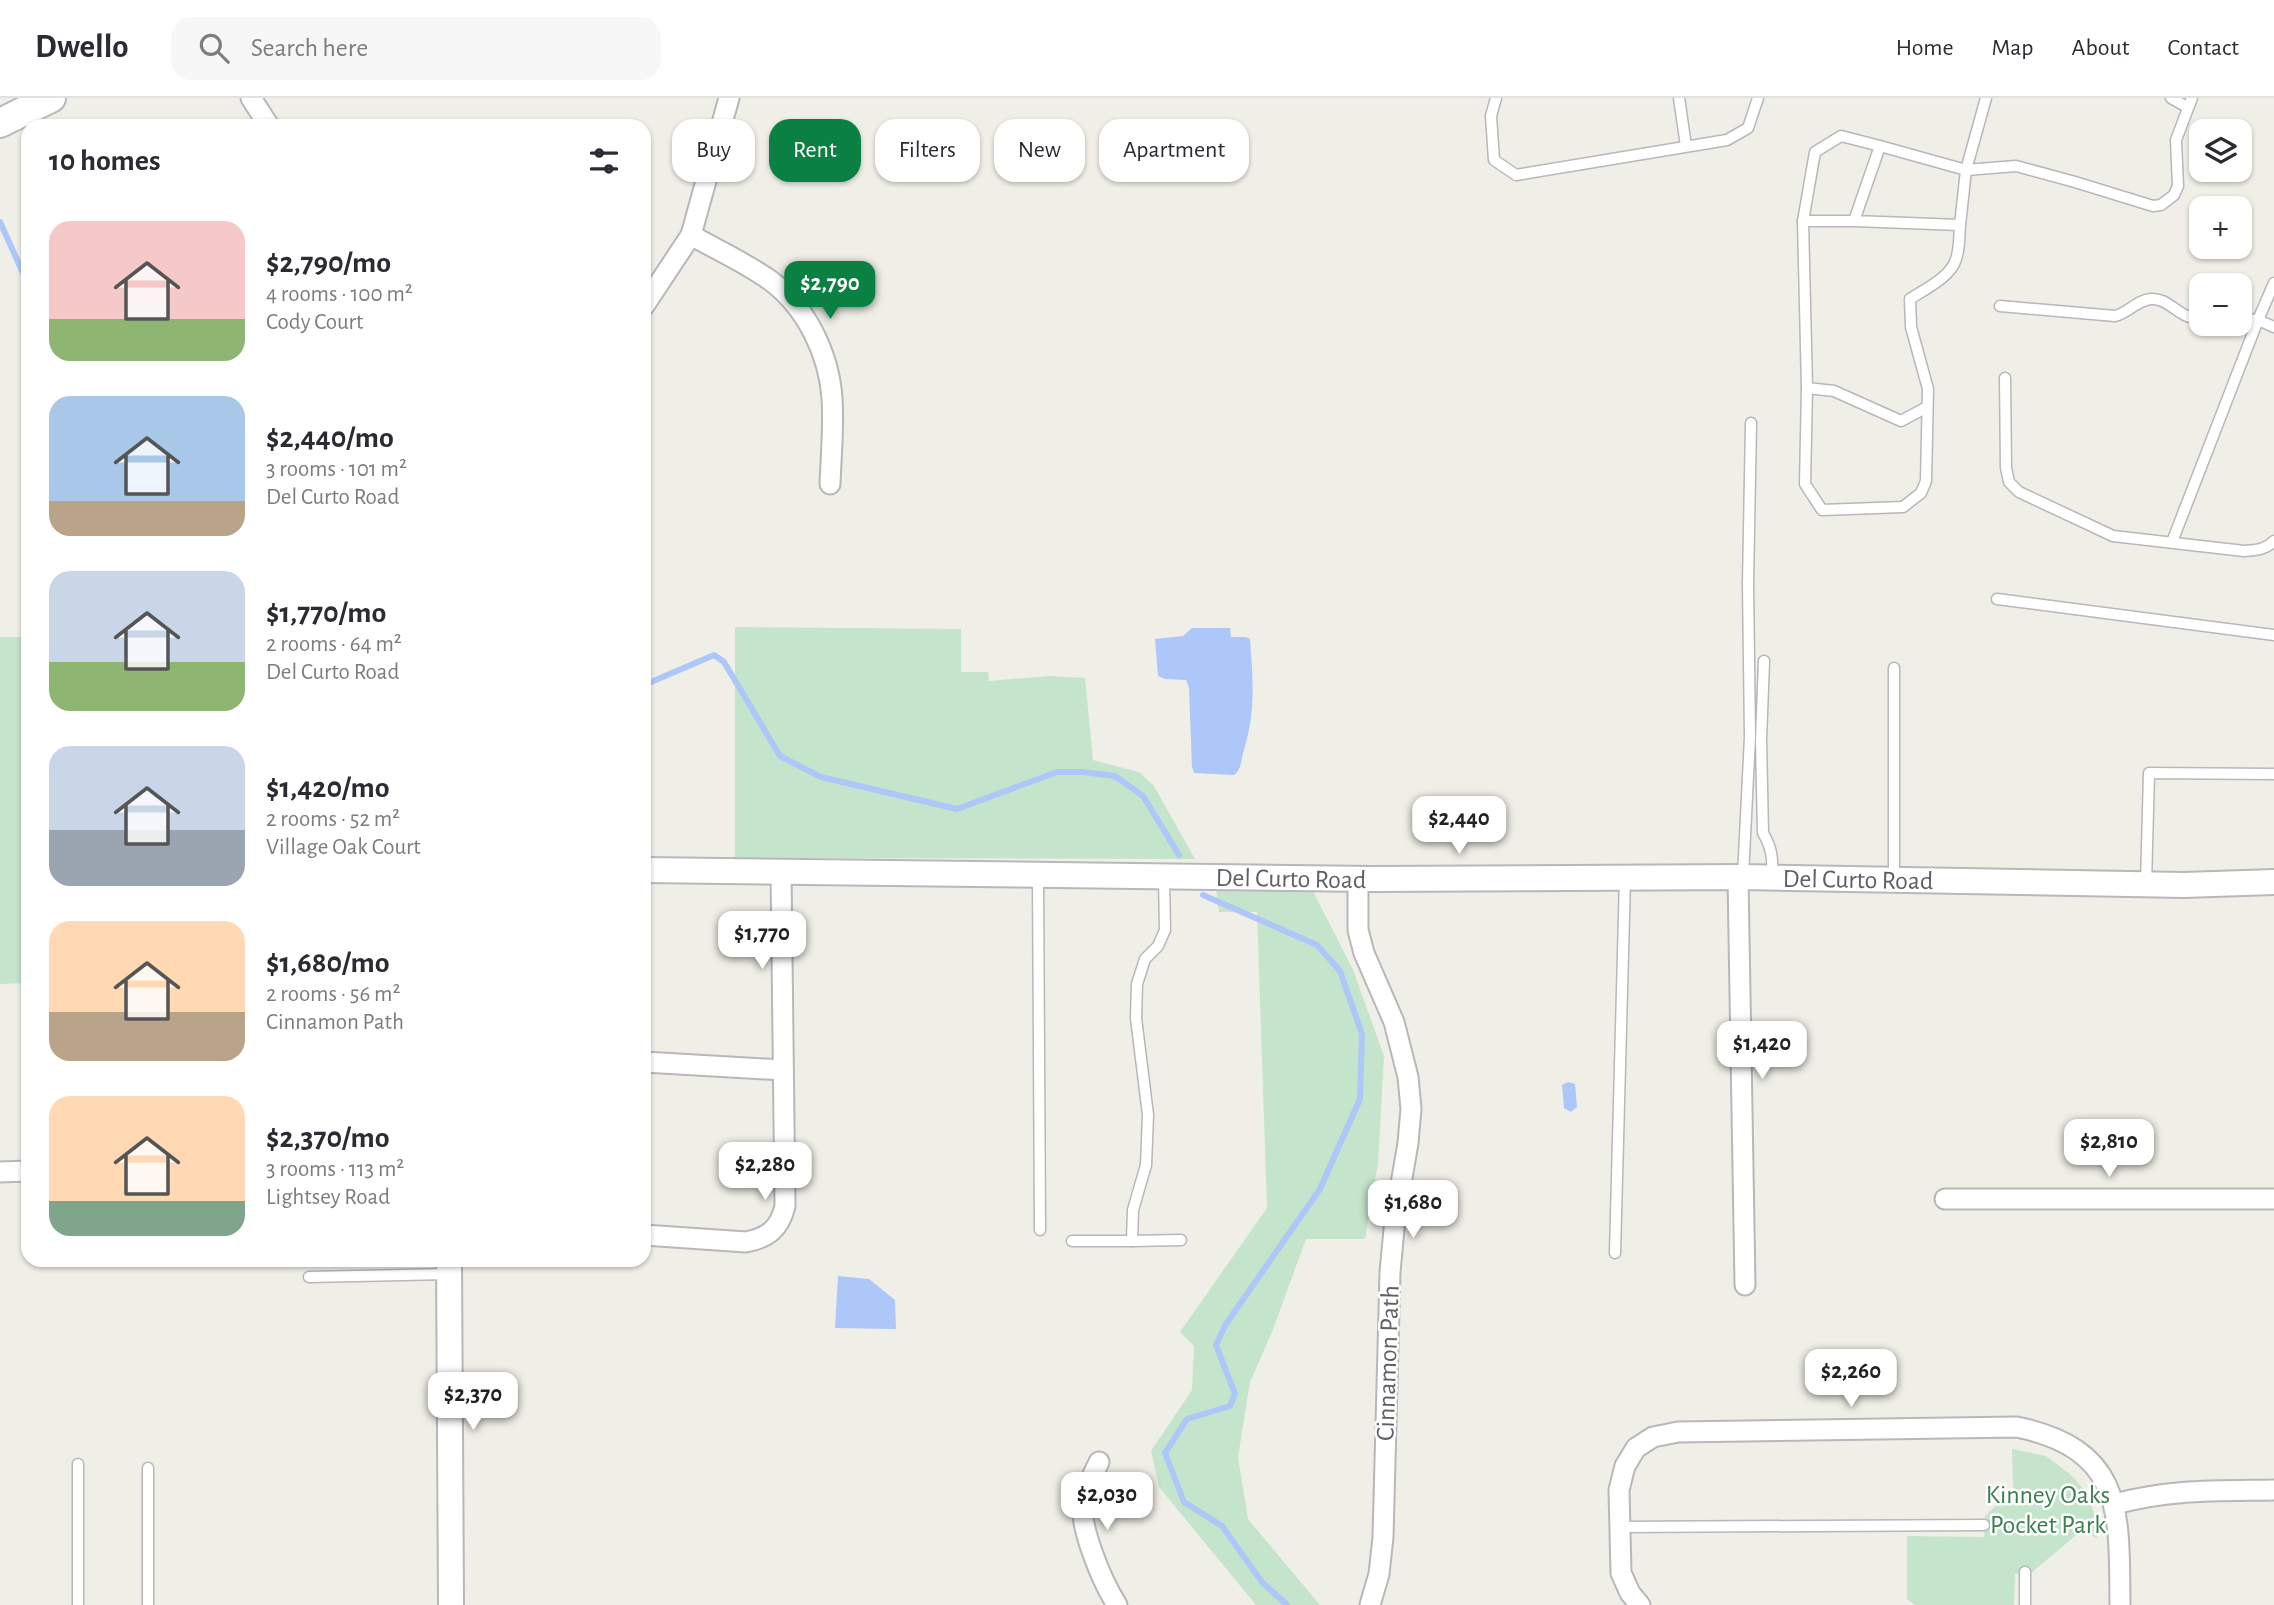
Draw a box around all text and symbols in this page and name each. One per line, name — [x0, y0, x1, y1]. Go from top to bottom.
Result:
search box — [171, 17, 661, 80]
icon: search — [195, 29, 233, 67]
text: Dwello — [35, 31, 129, 64]
text: Search here — [251, 35, 368, 61]
text: Home — [1896, 36, 1954, 60]
text: Map — [1992, 36, 2034, 60]
text: About — [2072, 36, 2129, 60]
text: Contact — [2167, 36, 2239, 60]
chip: Buy — [672, 119, 755, 182]
chip: Rent — [769, 119, 861, 182]
chip: Filters — [875, 119, 980, 182]
chip: New — [994, 119, 1085, 182]
chip: Apartment — [1099, 119, 1249, 182]
map controls — [2189, 119, 2252, 336]
button: layers — [2189, 119, 2252, 182]
icon: filters — [585, 142, 623, 180]
text: 10 homes — [49, 146, 160, 176]
button: + — [2189, 196, 2252, 259]
text: $2,790/mo — [266, 248, 391, 278]
icon: home — [105, 249, 189, 333]
pin: $2,790 — [773, 262, 887, 321]
text: $2,790 — [800, 272, 860, 295]
button: − — [2189, 273, 2252, 336]
text: 4 rooms · 100 m² — [266, 283, 413, 306]
text: Cody Court — [266, 311, 363, 334]
text: $2,440/mo — [266, 423, 394, 453]
icon: home — [105, 424, 189, 508]
text: 3 rooms · 101 m² — [266, 458, 407, 481]
text: Del Curto Road — [266, 486, 399, 509]
text: $1,770/mo — [266, 598, 386, 628]
icon: home — [105, 599, 189, 683]
text: 2 rooms · 64 m² — [266, 633, 402, 656]
text: Del Curto Road — [266, 661, 399, 684]
text: $1,420/mo — [266, 773, 390, 803]
icon: home — [105, 774, 189, 858]
pin: $2,440 — [1402, 796, 1516, 856]
text: $2,440 — [1428, 807, 1490, 830]
text: 2 rooms · 52 m² — [266, 808, 400, 831]
text: Village Oak Court — [266, 836, 421, 859]
street label: Del Curto Road — [1215, 865, 1367, 893]
street label: Del Curto Road — [1782, 866, 1934, 894]
pin: $1,770 — [705, 912, 819, 971]
text: $1,770 — [734, 922, 790, 945]
text: $1,680/mo — [266, 948, 390, 978]
icon: home — [105, 949, 189, 1033]
text: 2 rooms · 56 m² — [266, 983, 400, 1006]
text: Cinnamon Path — [266, 1011, 404, 1034]
pin: $1,420 — [1705, 1021, 1819, 1081]
text: $1,420 — [1733, 1032, 1791, 1055]
pin: $2,810 — [2052, 1119, 2166, 1179]
text: $2,370/mo — [266, 1123, 390, 1153]
icon: home — [105, 1124, 189, 1208]
text: $2,810 — [2080, 1130, 2138, 1153]
pin: $2,280 — [708, 1142, 822, 1202]
text: $2,280 — [735, 1153, 795, 1176]
text: 3 rooms · 113 m² — [266, 1158, 404, 1181]
pin: $1,680 — [1356, 1180, 1470, 1240]
text: Lightsey Road — [266, 1186, 390, 1209]
text: $1,680 — [1384, 1191, 1442, 1214]
street label: Cinnamon Path — [1372, 1285, 1404, 1441]
pin: $2,260 — [1794, 1350, 1908, 1409]
text: $2,260 — [1821, 1360, 1881, 1383]
pin: $2,370 — [416, 1372, 530, 1432]
text: $2,370 — [444, 1383, 502, 1406]
pin: $2,030 — [1050, 1472, 1164, 1532]
park label: Kinney Oaks Pocket Park — [1986, 1482, 2110, 1538]
text: $2,030 — [1077, 1483, 1137, 1506]

